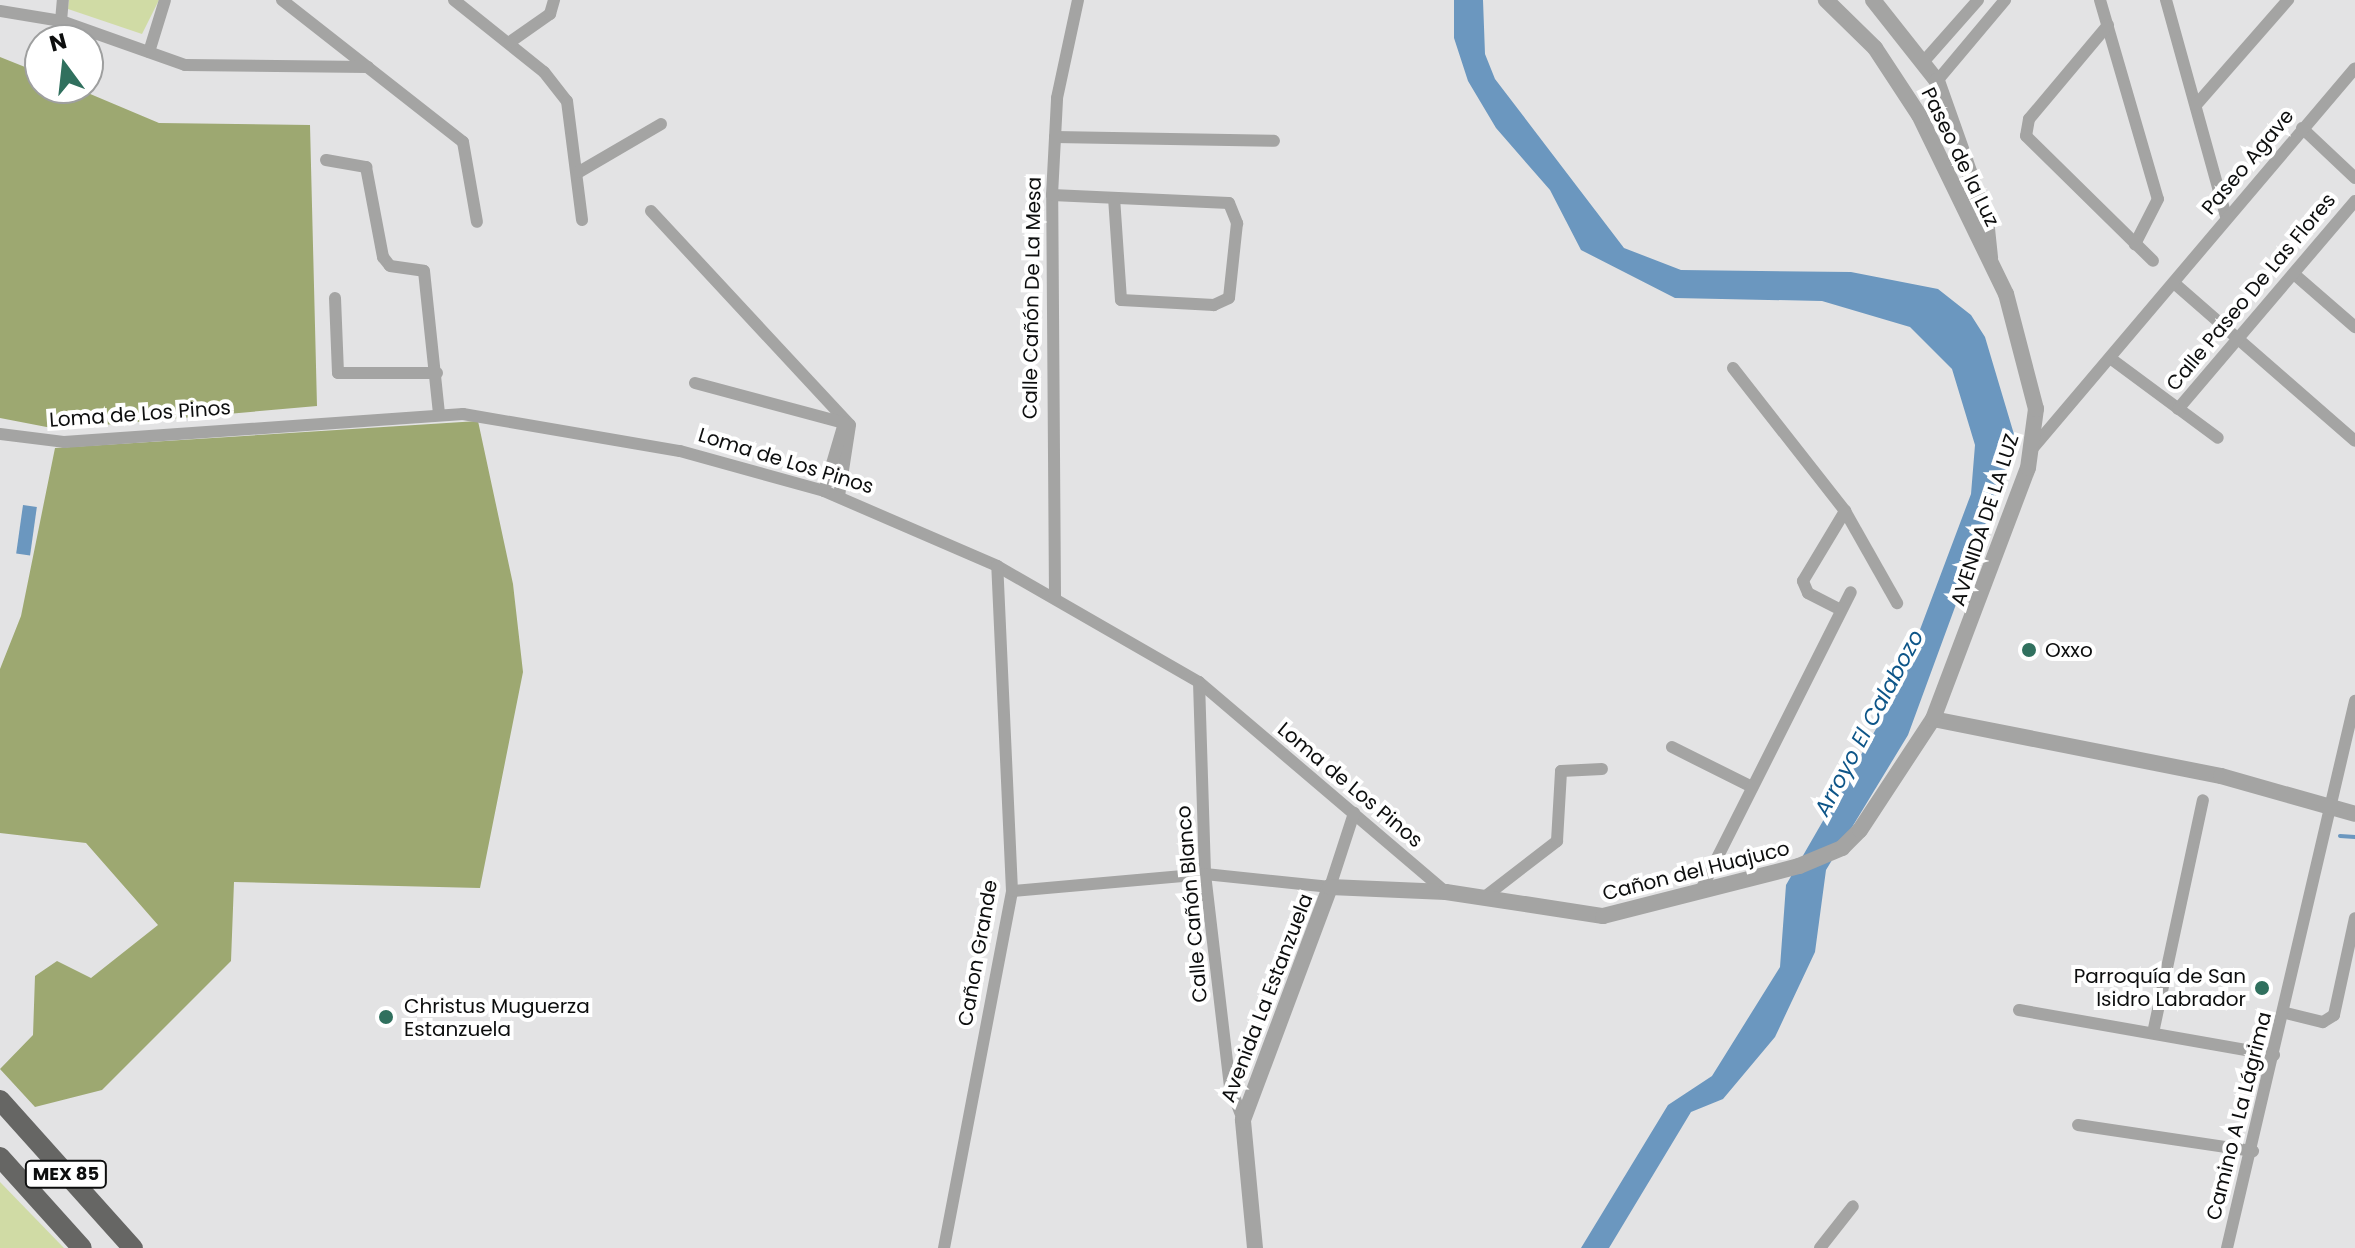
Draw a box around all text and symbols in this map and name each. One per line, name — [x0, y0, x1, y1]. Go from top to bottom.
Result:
north arrow — [24, 24, 104, 104]
text: N — [46, 25, 70, 59]
street label: Paseo de la Luz — [1916, 84, 2004, 230]
street label: Paseo Agave — [2197, 104, 2299, 220]
street label: Calle Cañón De La Mesa — [1018, 177, 1046, 419]
street label: Calle Paseo De Las Flores — [2161, 188, 2341, 396]
street label: Loma de Los Pinos — [48, 396, 232, 432]
street label: Loma de Los Pinos — [696, 423, 876, 499]
street label: AVENIDA DE LA LUZ — [1946, 431, 2024, 609]
water label: Arroyo El Calabozo — [1809, 626, 1929, 820]
place label: Oxxo — [2045, 638, 2093, 662]
marker: Oxxo — [2020, 641, 2038, 659]
street label: Loma de Los Pinos — [1273, 717, 1427, 853]
street label: Calle Cañón Blanco — [1171, 804, 1213, 1004]
street label: Cañon del Huajuco — [1600, 836, 1792, 906]
street label: Cañon Grande — [953, 878, 1003, 1028]
street label: Avenida La Estanzuela — [1216, 890, 1318, 1106]
place label: Parroquía de San Isidro Labrador — [2074, 964, 2246, 1011]
marker: Parroquía de San Isidro Labrador — [2253, 979, 2271, 997]
place label: Christus Muguerza Estanzuela — [404, 994, 590, 1041]
marker: Christus Muguerza Estanzuela — [375, 1006, 397, 1028]
street label: Camino A La Lágrima — [2201, 1009, 2277, 1223]
road number: MEX 85 — [24, 1160, 108, 1188]

